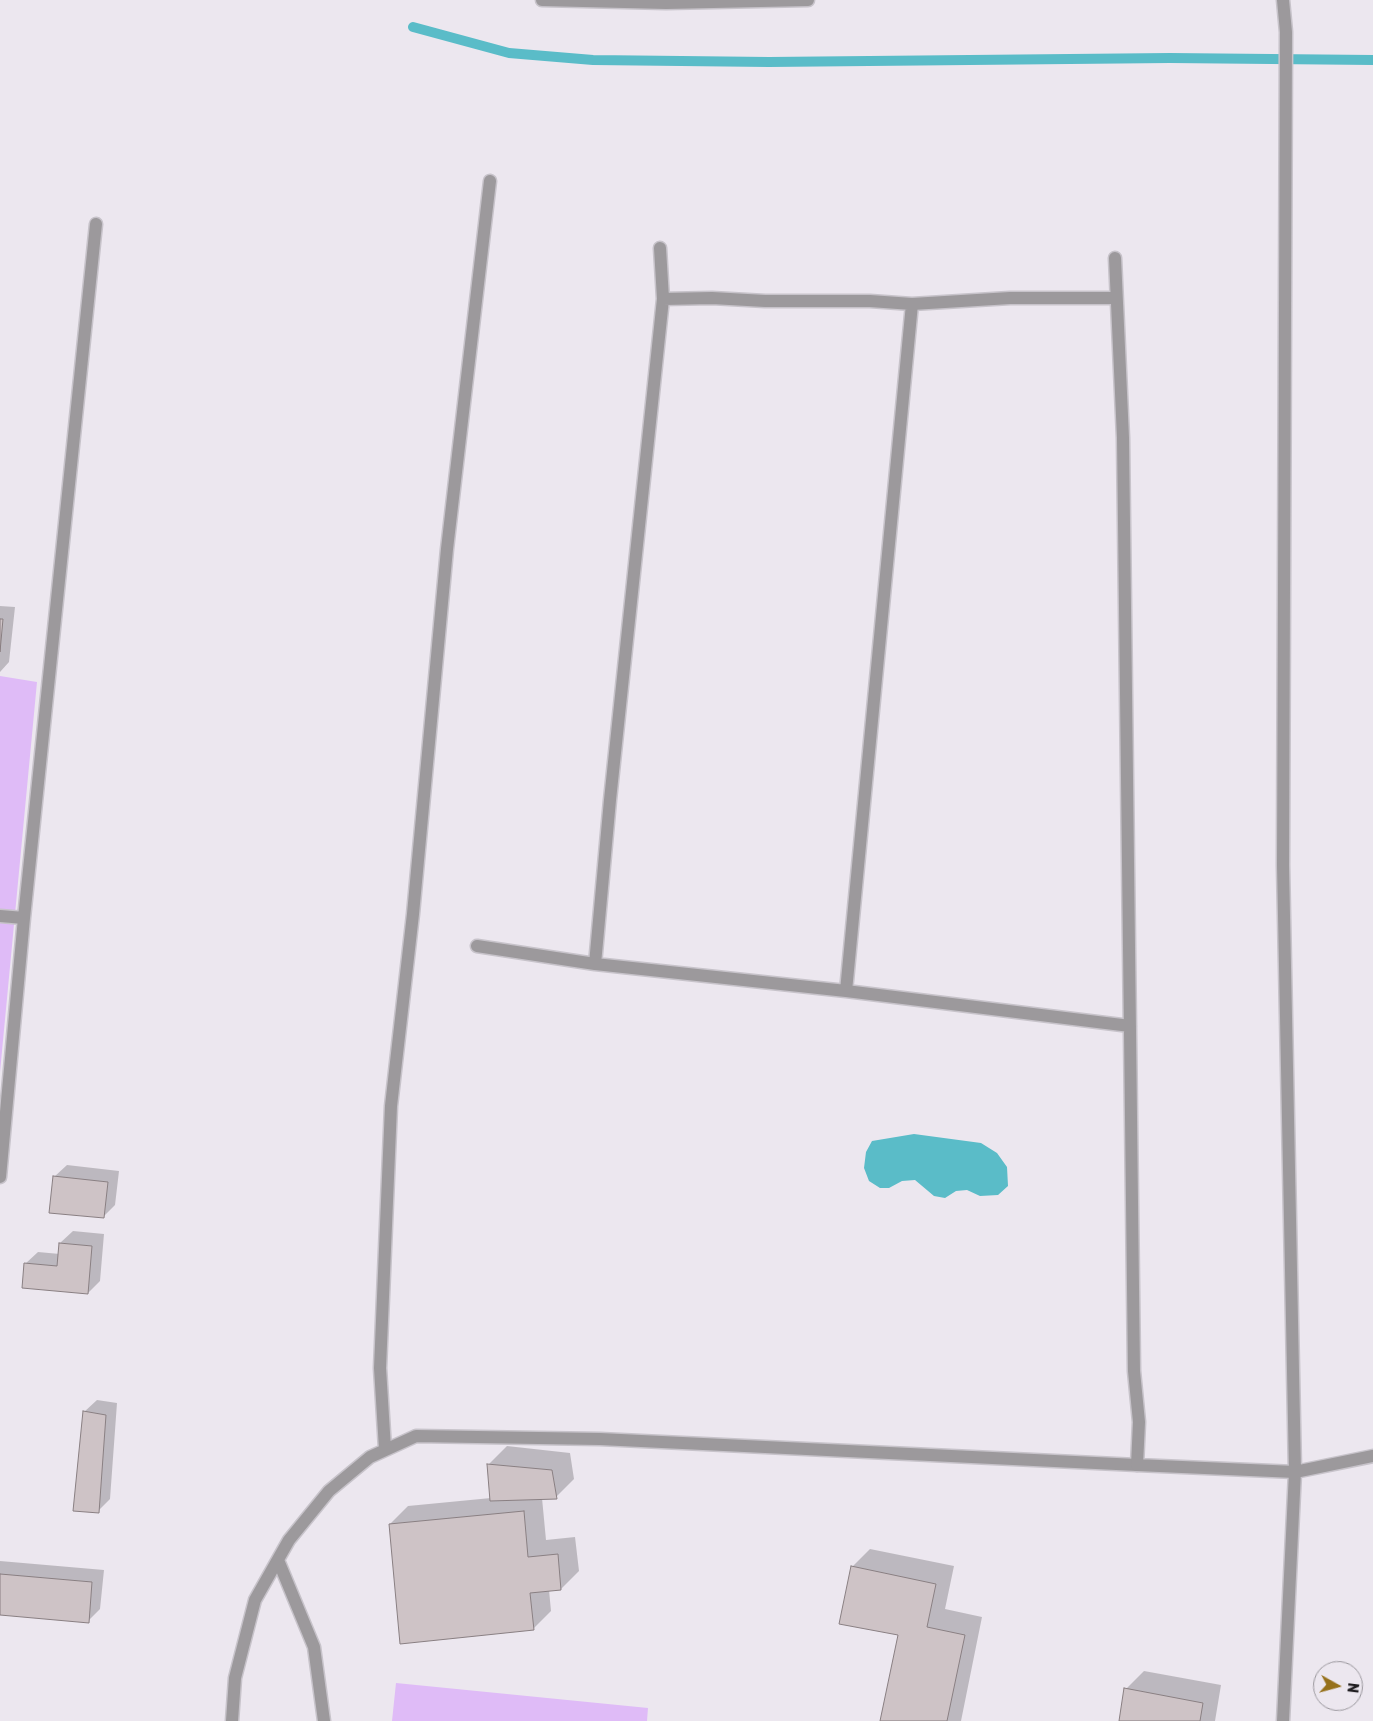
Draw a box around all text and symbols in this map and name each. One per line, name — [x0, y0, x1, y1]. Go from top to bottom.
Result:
north arrow — [1313, 1661, 1363, 1711]
text: N — [1343, 1682, 1361, 1694]

